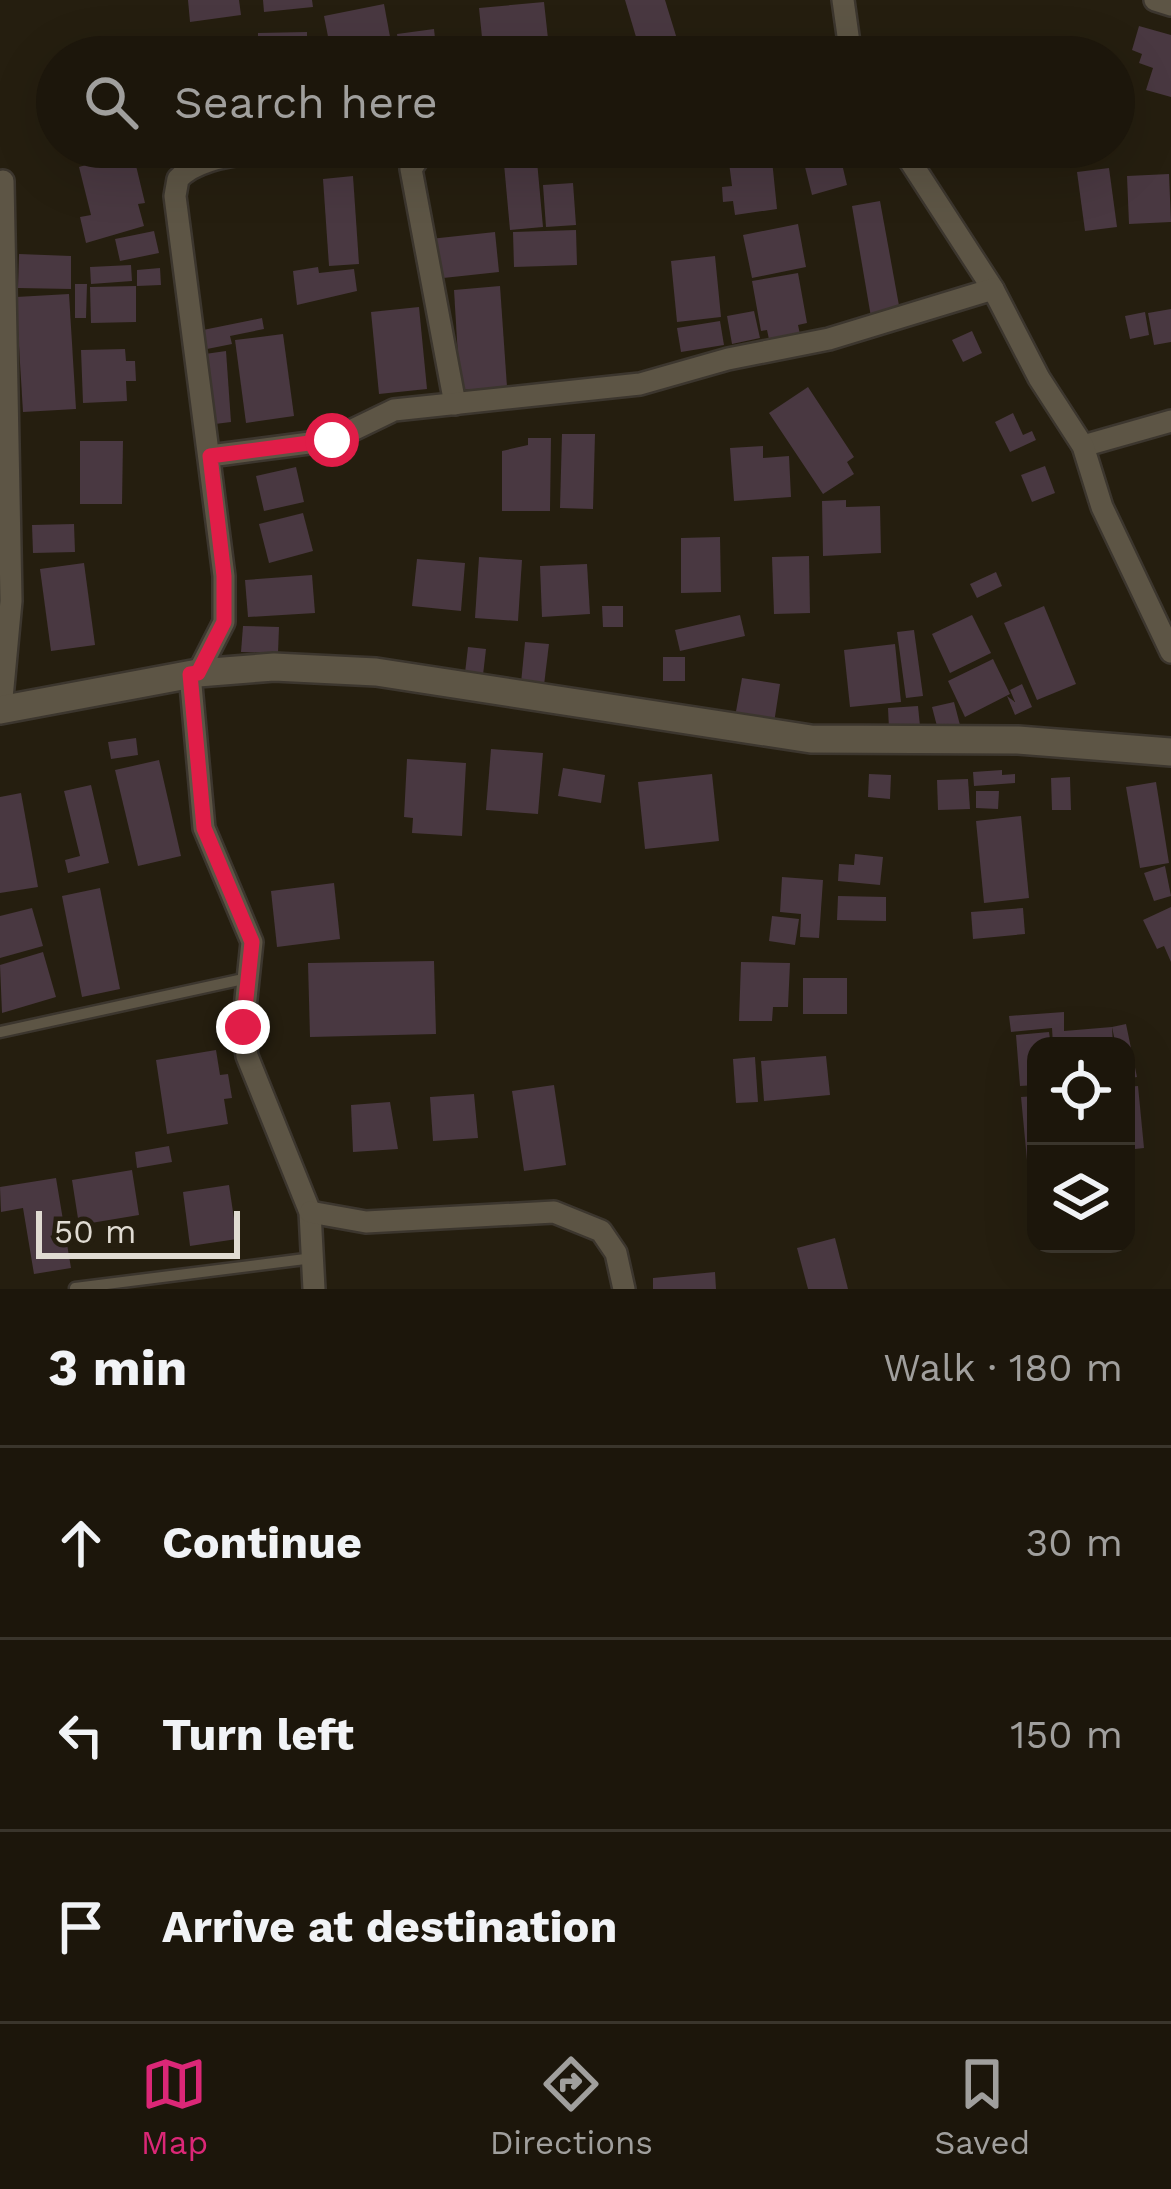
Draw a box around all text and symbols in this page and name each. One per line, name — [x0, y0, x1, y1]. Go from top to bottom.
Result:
search box — [36, 36, 1135, 168]
icon: search — [78, 69, 144, 135]
text: Search here — [174, 76, 438, 129]
route start — [305, 413, 359, 467]
route end — [216, 1000, 270, 1054]
map controls — [1027, 1037, 1135, 1253]
button: locate — [1027, 1037, 1135, 1145]
button: layers — [1027, 1145, 1135, 1253]
scale bar — [36, 1205, 240, 1258]
text: 50 m — [54, 1212, 136, 1251]
text: 3 min — [48, 1338, 187, 1397]
text: Walk · 180 m — [883, 1345, 1123, 1390]
icon: ahead — [48, 1510, 114, 1576]
text: Continue — [162, 1516, 362, 1569]
text: 30 m — [1026, 1520, 1123, 1565]
icon: left — [48, 1702, 114, 1768]
text: Turn left — [162, 1708, 354, 1761]
text: 150 m — [1010, 1712, 1123, 1757]
icon: arrive — [48, 1894, 114, 1960]
text: Arrive at destination — [162, 1900, 617, 1953]
tab: Map — [141, 2051, 208, 2162]
tab: Directions — [490, 2051, 653, 2162]
tab: Saved — [934, 2051, 1030, 2162]

